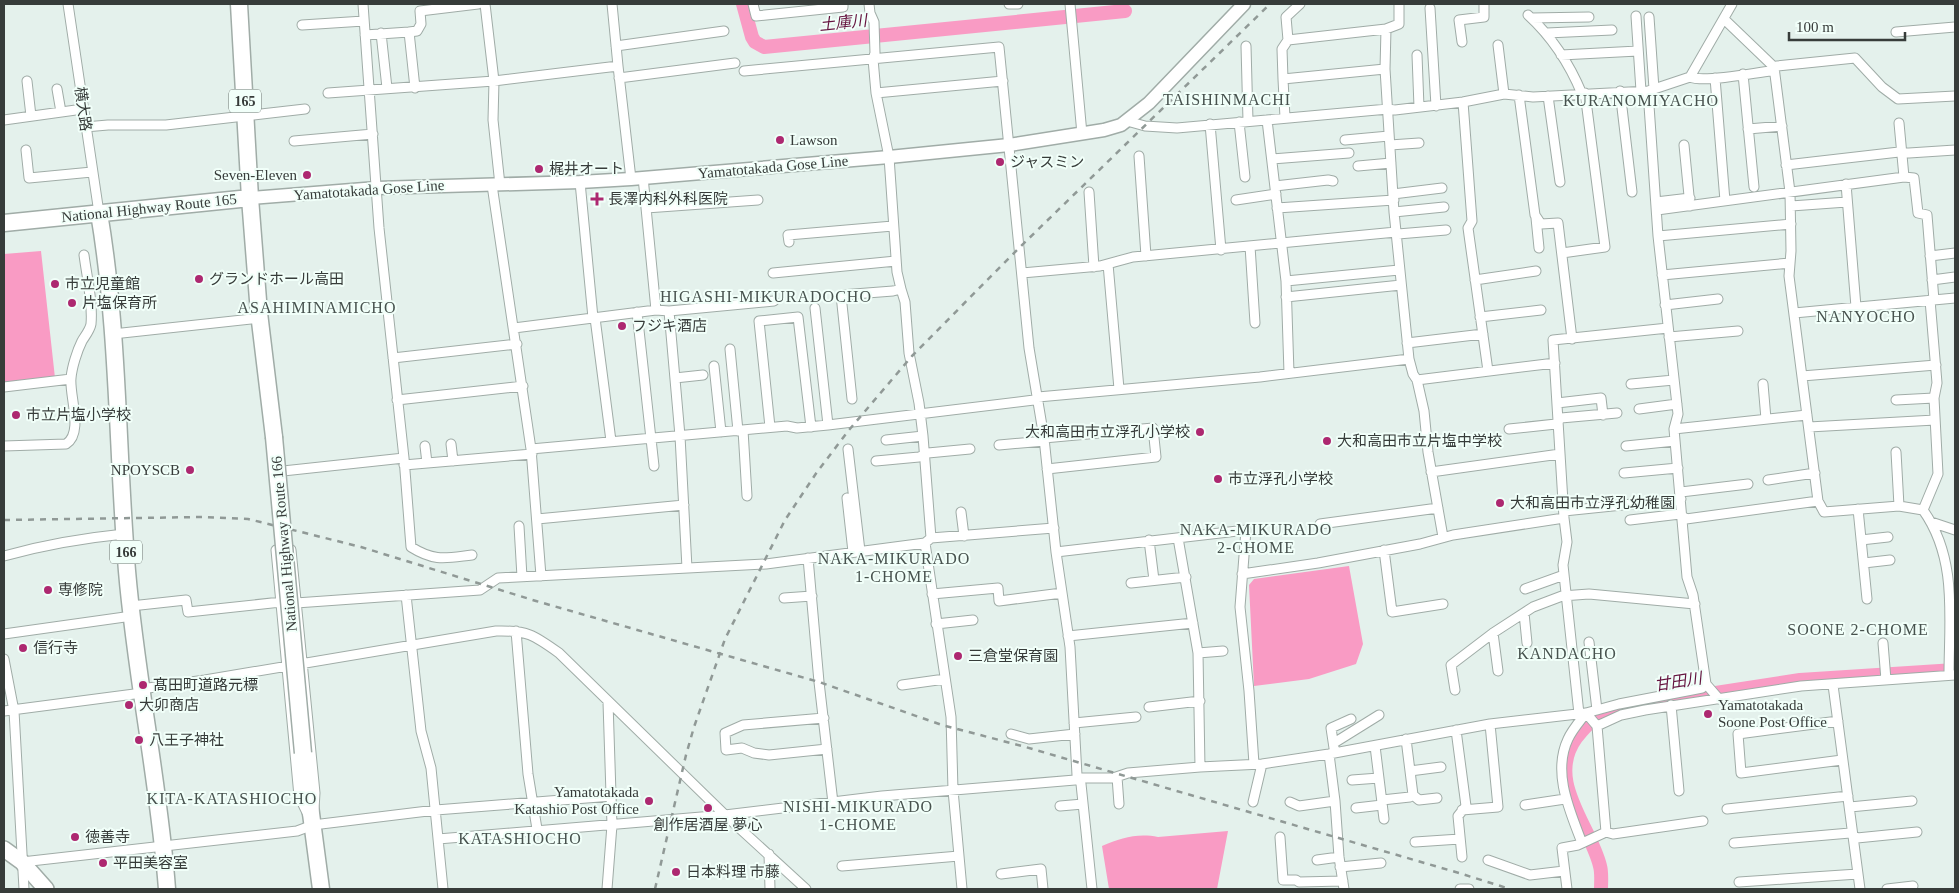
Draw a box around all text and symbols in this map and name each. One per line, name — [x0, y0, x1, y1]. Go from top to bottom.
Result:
scale bar — [1789, 10, 1905, 42]
water label: 土庫川 — [818, 11, 870, 33]
text: 100 m — [1796, 19, 1834, 35]
street label: 横大路 — [72, 86, 94, 132]
road number: 165 — [229, 90, 261, 112]
district label: TAISHINMACHI — [1163, 91, 1291, 108]
district label: KURANOMIYACHO — [1563, 92, 1719, 109]
place label: Lawson — [790, 132, 838, 148]
marker: Lawson — [774, 134, 786, 146]
street label: Yamatotakada Gose Line — [697, 152, 849, 182]
place label: ジャスミン — [1010, 154, 1084, 170]
marker: ジャスミン — [994, 156, 1006, 168]
place label: 梶井オート — [549, 160, 624, 177]
marker: 梶井オート — [533, 163, 545, 175]
place label: Seven-Eleven — [214, 167, 297, 183]
marker: Seven-Eleven — [301, 169, 313, 181]
street label: Yamatotakada Gose Line — [293, 177, 445, 203]
street label: National Highway Route 165 — [61, 191, 237, 225]
place label: 長澤内科外科医院 — [608, 191, 728, 207]
marker: 長澤内科外科医院 — [590, 192, 604, 206]
place label: グランドホール高田 — [209, 271, 344, 287]
marker: グランドホール高田 — [193, 273, 205, 285]
place label: 市立児童館 — [65, 276, 140, 292]
marker: 市立児童館 — [49, 278, 61, 290]
district label: HIGASHI-MIKURADOCHO — [660, 288, 872, 305]
place label: 片塩保育所 — [82, 294, 157, 311]
marker: 片塩保育所 — [66, 297, 78, 309]
district label: ASAHIMINAMICHO — [238, 299, 396, 316]
district label: NANYOCHO — [1816, 308, 1916, 325]
place label: フジキ酒店 — [632, 318, 707, 334]
marker: フジキ酒店 — [616, 320, 628, 332]
place label: 市立片塩小学校 — [26, 406, 131, 423]
marker: 市立片塩小学校 — [10, 409, 22, 421]
place label: 大和高田市立浮孔小学校 — [1025, 424, 1190, 440]
marker: 大和高田市立浮孔小学校 — [1194, 426, 1206, 438]
place label: 大和高田市立片塩中学校 — [1337, 432, 1502, 449]
marker: 大和高田市立片塩中学校 — [1321, 435, 1333, 447]
street label: National Highway Route 166 — [268, 455, 300, 632]
place label: NPOYSCB — [111, 462, 180, 478]
marker: NPOYSCB — [184, 464, 196, 476]
place label: 市立浮孔小学校 — [1228, 471, 1333, 487]
marker: 市立浮孔小学校 — [1212, 473, 1224, 485]
place label: 大和高田市立浮孔幼稚園 — [1510, 495, 1675, 511]
marker: 大和高田市立浮孔幼稚園 — [1494, 497, 1506, 509]
district label: NAKA-MIKURADO 2-CHOME — [1180, 521, 1332, 556]
road number: 166 — [110, 540, 142, 564]
district label: NAKA-MIKURADO 1-CHOME — [818, 550, 970, 585]
place label: 専修院 — [58, 582, 103, 598]
marker: 専修院 — [42, 584, 54, 596]
district label: SOONE 2-CHOME — [1787, 621, 1929, 638]
place label: 信行寺 — [33, 640, 78, 656]
marker: 信行寺 — [17, 642, 29, 654]
district label: KANDACHO — [1517, 645, 1617, 662]
place label: 三倉堂保育園 — [968, 648, 1058, 664]
marker: 三倉堂保育園 — [952, 650, 964, 662]
water label: 甘田川 — [1653, 669, 1705, 694]
place label: 髙田町道路元標 — [153, 677, 258, 693]
marker: 髙田町道路元標 — [137, 679, 149, 691]
place label: 大卯商店 — [139, 697, 199, 713]
place label: Yamatotakada Soone Post Office — [1718, 697, 1827, 730]
marker: 大卯商店 — [123, 699, 135, 711]
marker: Yamatotakada Soone Post Office — [1702, 708, 1714, 720]
place label: 八王子神社 — [149, 732, 224, 748]
marker: 八王子神社 — [133, 734, 145, 746]
place label: Yamatotakada Katashio Post Office — [514, 784, 639, 817]
district label: KITA-KATASHIOCHO — [147, 790, 317, 807]
marker: Yamatotakada Katashio Post Office — [643, 795, 655, 807]
district label: NISHI-MIKURADO 1-CHOME — [783, 798, 933, 833]
marker: 創作居酒屋 夢心 — [702, 802, 714, 814]
place label: 創作居酒屋 夢心 — [654, 817, 762, 833]
place label: 徳善寺 — [85, 829, 130, 845]
district label: KATASHIOCHO — [458, 830, 582, 847]
marker: 徳善寺 — [69, 831, 81, 843]
place label: 平田美容室 — [113, 855, 188, 871]
marker: 平田美容室 — [97, 857, 109, 869]
place label: 日本料理 市藤 — [686, 863, 780, 880]
marker: 日本料理 市藤 — [670, 866, 682, 878]

